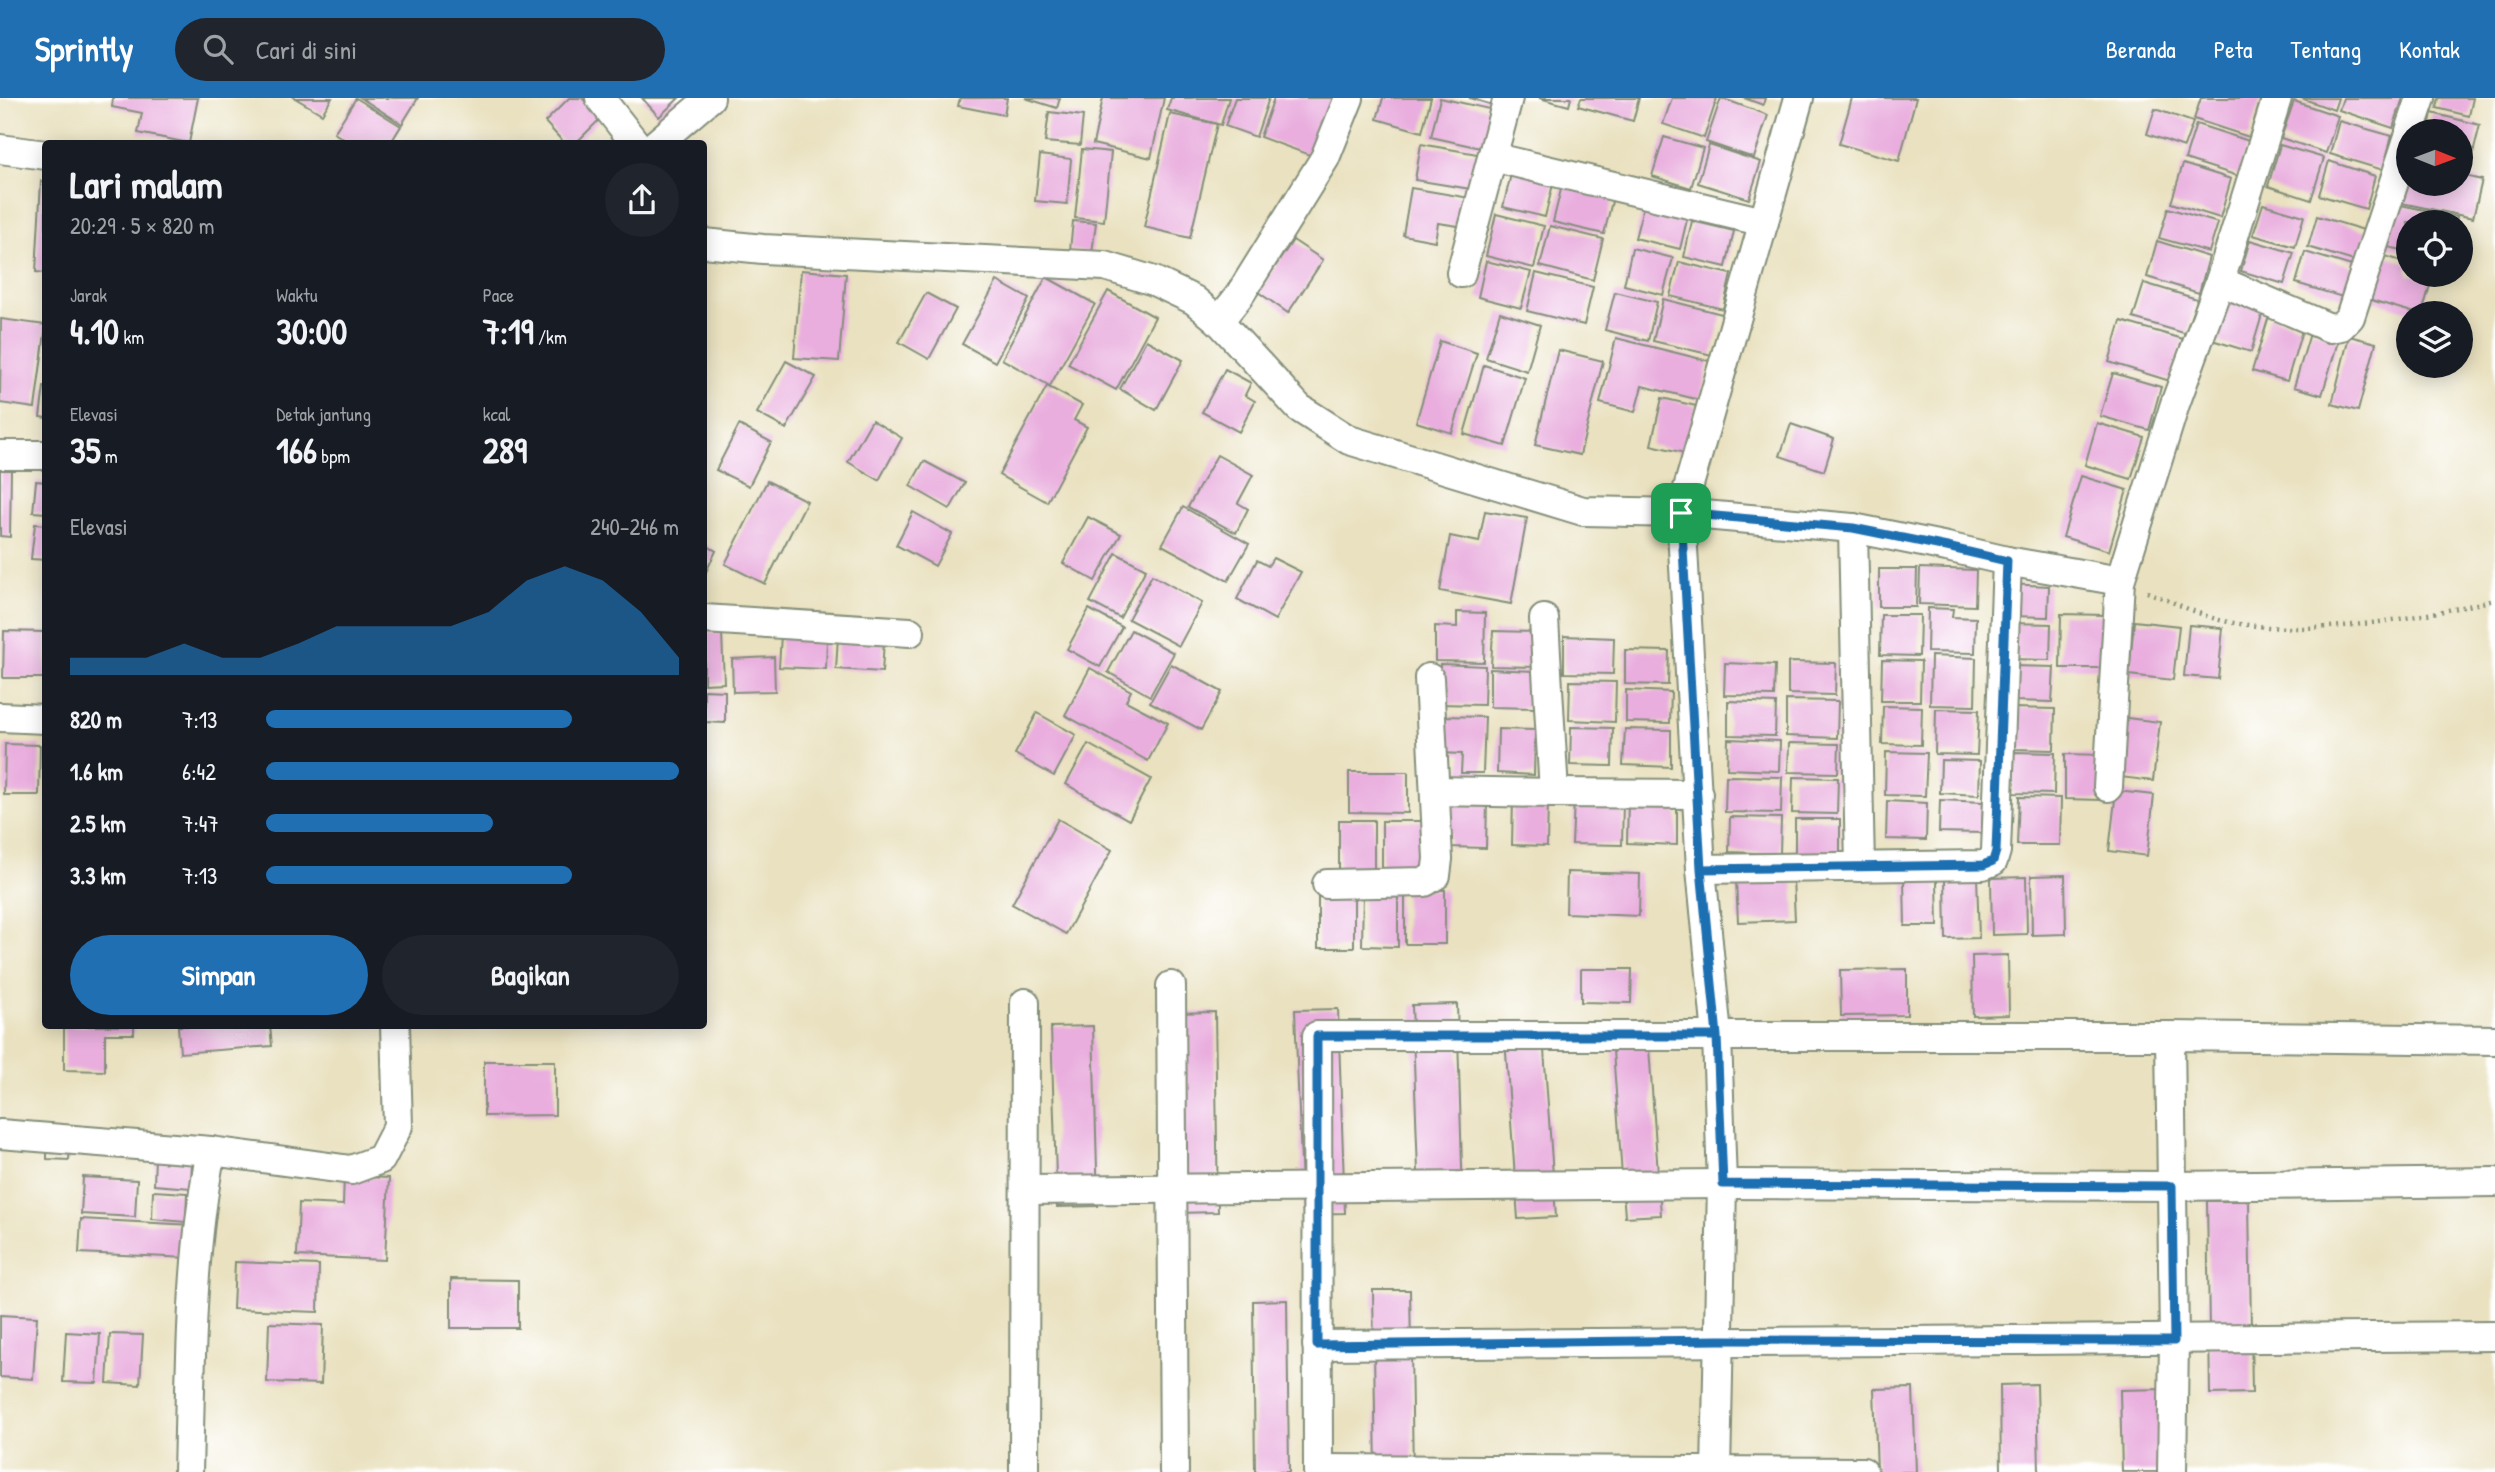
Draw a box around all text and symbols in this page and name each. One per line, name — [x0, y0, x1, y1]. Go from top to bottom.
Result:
search box — [175, 18, 665, 81]
text: Sprintly — [35, 27, 133, 71]
icon: search — [199, 30, 237, 68]
text: Cari di sini — [255, 32, 357, 67]
text: Beranda — [2106, 33, 2176, 65]
text: Peta — [2214, 33, 2252, 65]
text: Tentang — [2290, 33, 2361, 65]
text: Kontak — [2399, 33, 2460, 65]
north arrow — [2396, 119, 2473, 196]
map controls — [2396, 119, 2473, 378]
text: Lari malam — [70, 158, 223, 210]
button: share — [605, 163, 679, 237]
text: 20:29 · 5 × 820 m — [70, 210, 214, 241]
button: locate — [2396, 210, 2473, 287]
text: Jarak — [70, 282, 107, 308]
text: Waktu — [276, 282, 318, 308]
text: Pace — [483, 282, 514, 308]
button: layers — [2396, 301, 2473, 378]
text: 4.10 — [70, 308, 119, 355]
text: 30:00 — [276, 308, 347, 355]
text: 7:19 — [483, 308, 534, 355]
text: km — [119, 324, 144, 350]
text: /km — [534, 324, 567, 350]
text: Elevasi — [70, 401, 118, 427]
text: Detak jantung — [276, 401, 371, 427]
text: kcal — [483, 401, 510, 427]
text: 35 — [70, 427, 101, 474]
text: 166 — [276, 427, 317, 474]
text: 289 — [483, 427, 527, 474]
text: m — [101, 443, 118, 469]
text: bpm — [317, 443, 350, 469]
pin — [1651, 483, 1711, 543]
icon: arrive — [1662, 494, 1700, 532]
text: Elevasi — [70, 511, 128, 542]
text: 240–246 m — [590, 511, 679, 542]
text: 820 m — [70, 704, 122, 735]
text: 7:13 — [182, 704, 217, 735]
text: 1.6 km — [70, 756, 123, 787]
text: 6:42 — [182, 756, 216, 787]
text: 2.5 km — [70, 808, 126, 839]
text: 7:47 — [182, 808, 219, 839]
text: 3.3 km — [70, 860, 126, 891]
text: 7:13 — [182, 860, 217, 891]
button: Simpan — [70, 935, 368, 1015]
button: Bagikan — [382, 935, 679, 1015]

